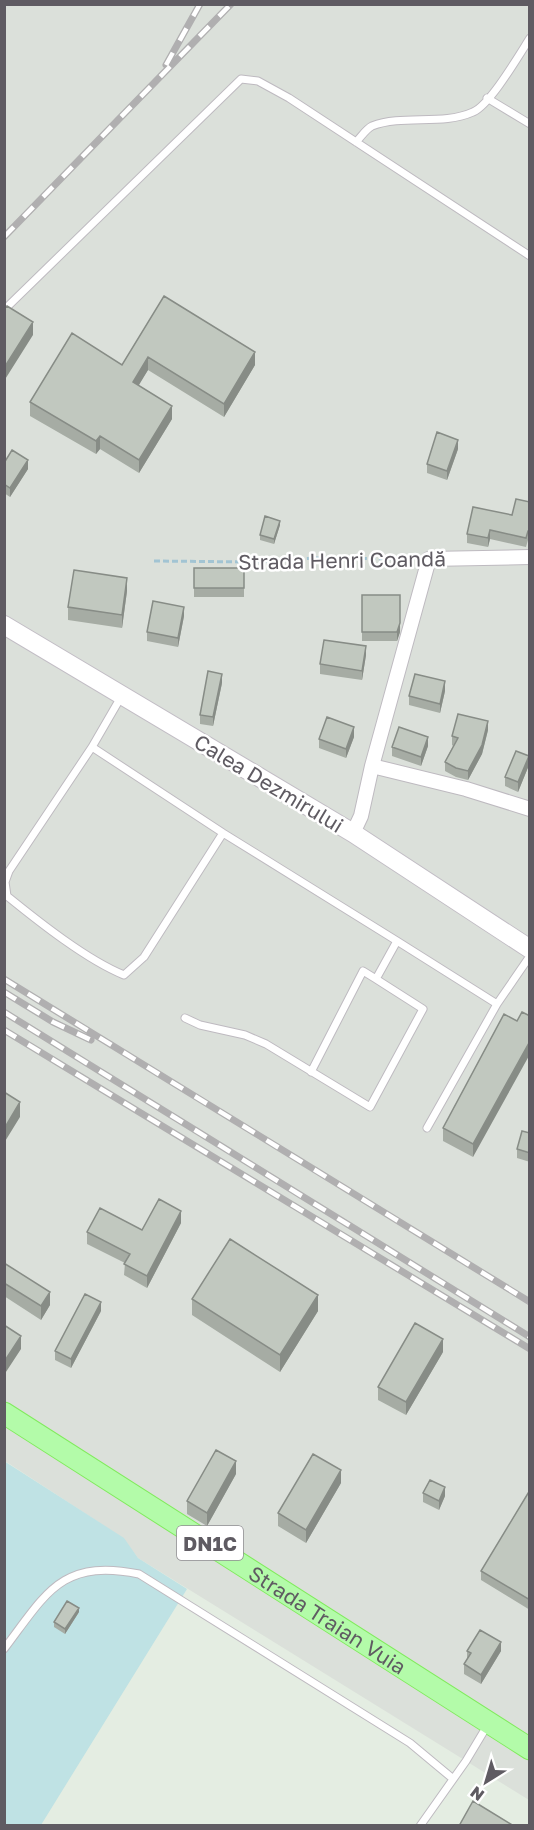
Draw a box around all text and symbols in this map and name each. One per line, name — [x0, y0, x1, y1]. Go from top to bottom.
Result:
street label: Strada Henri Coandă — [238, 545, 446, 575]
street label: Calea Dezmirului — [190, 728, 348, 838]
road number: DN1C — [177, 1526, 243, 1560]
street label: Strada Traian Vuia — [244, 1560, 411, 1680]
north arrow — [456, 1752, 516, 1812]
text: N — [466, 1782, 488, 1806]

